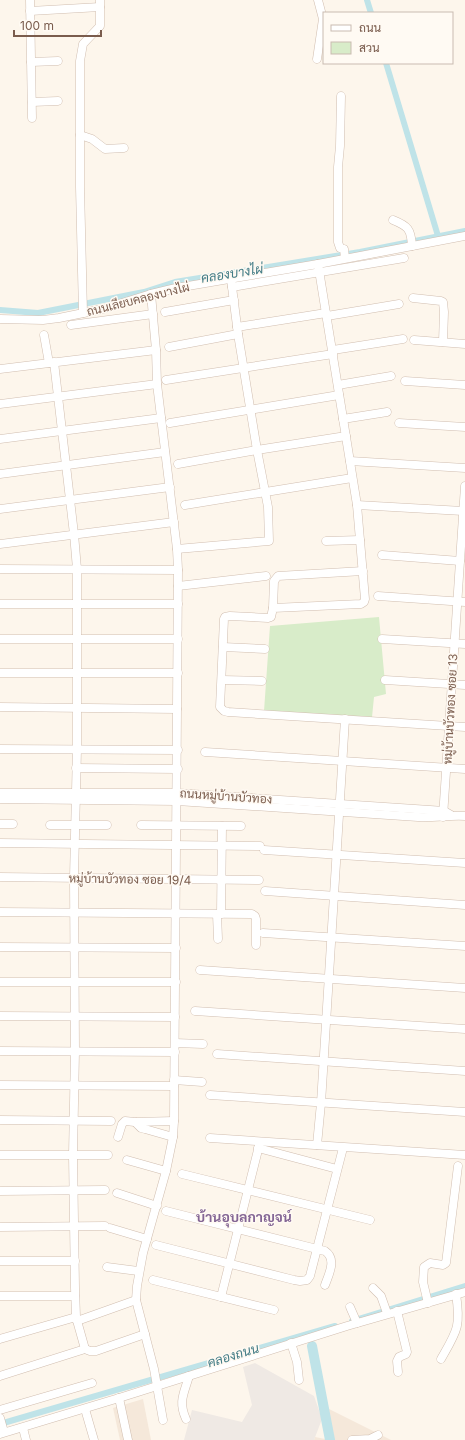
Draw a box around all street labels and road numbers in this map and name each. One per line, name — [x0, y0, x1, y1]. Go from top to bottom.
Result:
street label: ถนนเลียบคลองบางไผ่ — [85, 279, 191, 319]
street label: หมู่บ้านบัวทอง ซอย 13 — [440, 653, 461, 765]
street label: ถนนหมู่บ้านบัวทอง — [179, 785, 273, 808]
street label: หมู่บ้านบัวทอง ซอย 19/4 — [68, 870, 192, 889]

